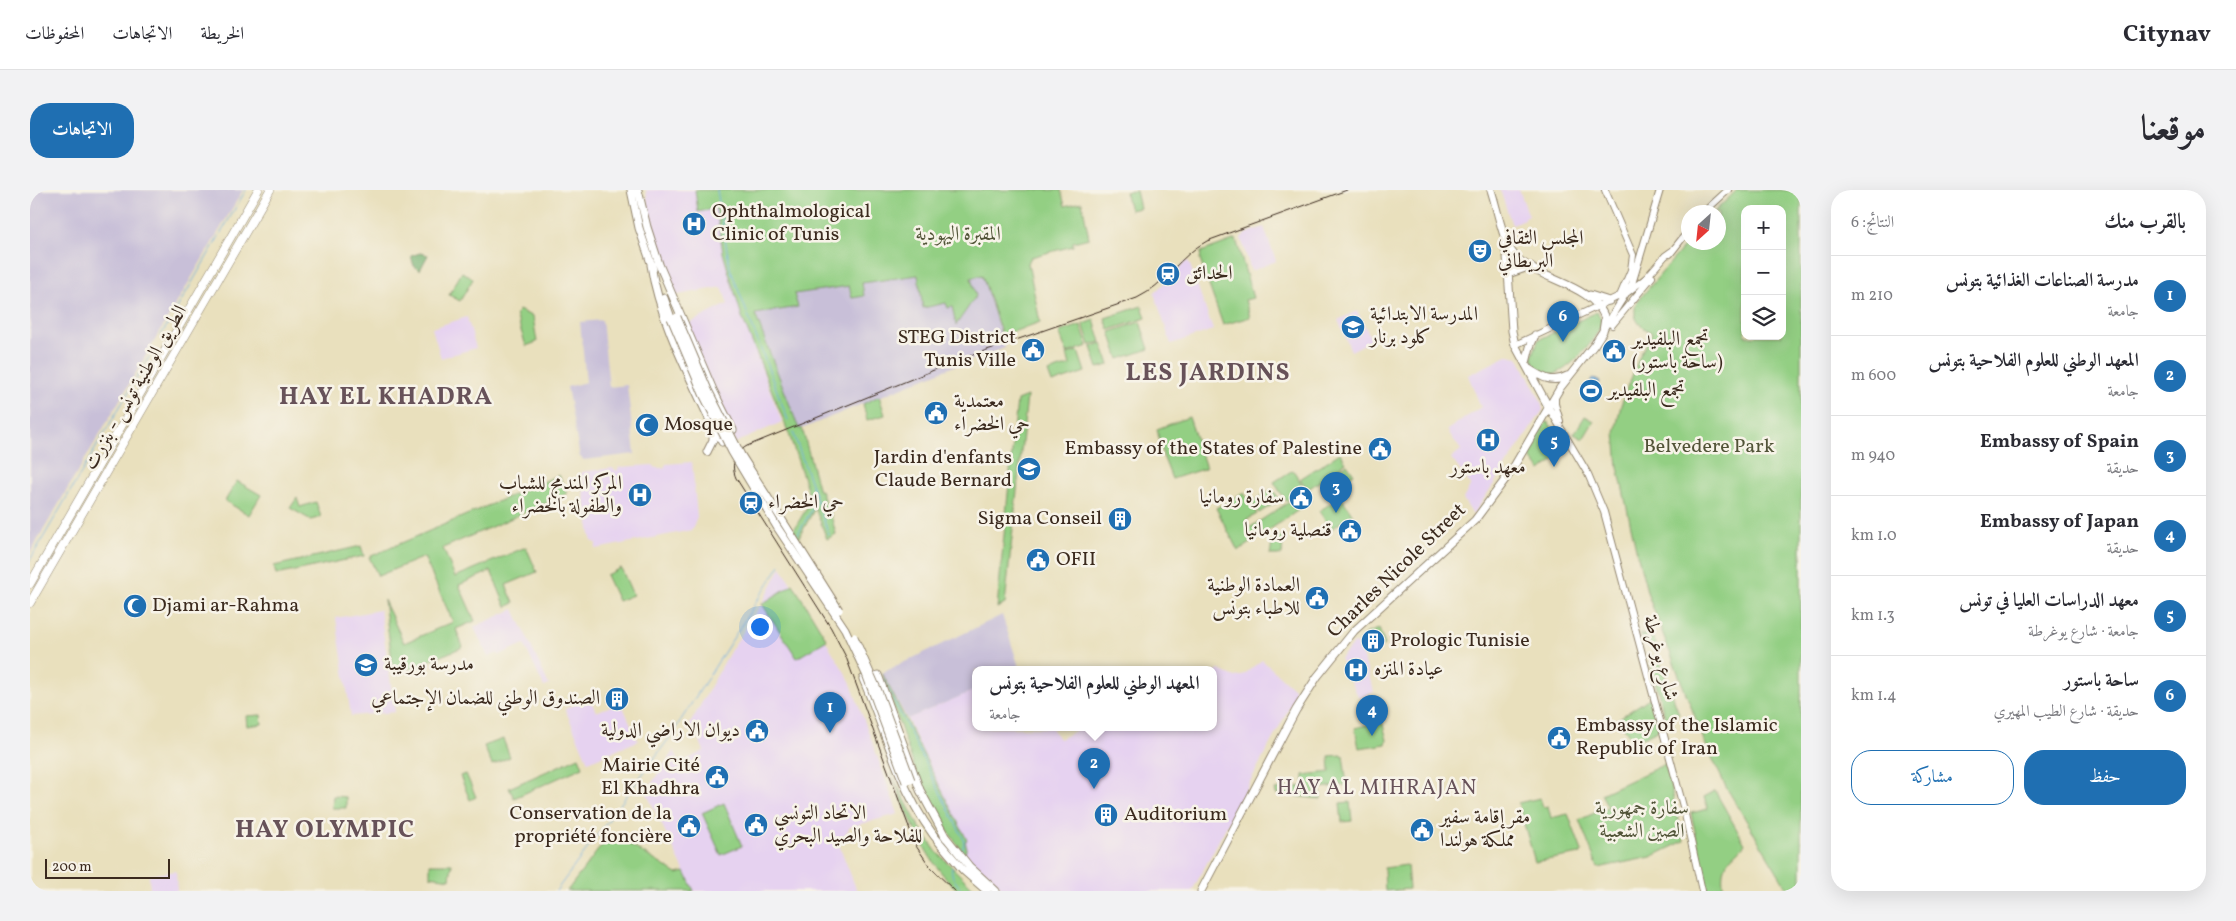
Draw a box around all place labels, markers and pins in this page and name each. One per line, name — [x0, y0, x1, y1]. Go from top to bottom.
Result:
place label: Ophthalmological Clinic of Tunis — [712, 198, 871, 249]
hospital icon: Ophthalmological Clinic of Tunis — [681, 211, 707, 237]
place label: المجلس الثقافي البريطاني — [1498, 225, 1584, 276]
theatre icon: المجلس الثقافي البريطاني — [1467, 238, 1493, 264]
place label: الحدائق — [1186, 260, 1233, 288]
station icon: الحدائق — [1155, 261, 1181, 287]
place label: المدرسة الابتدائية كلود برنار — [1368, 301, 1478, 352]
pin: 6 — [1547, 301, 1579, 342]
school or university icon: المدرسة الابتدائية كلود برنار — [1340, 314, 1366, 340]
place label: STEG District Tunis Ville — [897, 324, 1016, 375]
place label: تجمع البلفيدير (ساحة باستور) — [1630, 326, 1723, 377]
public building icon: STEG District Tunis Ville — [1020, 337, 1046, 363]
public building icon: تجمع البلفيدير (ساحة باستور) — [1601, 338, 1627, 364]
place label: تجمع البلفيدير — [1606, 377, 1685, 407]
sports icon: تجمع البلفيدير — [1578, 378, 1604, 404]
place label: معتمدية حي الخضراء — [954, 388, 1030, 439]
public building icon: معتمدية حي الخضراء — [923, 400, 949, 426]
place label: Mosque — [664, 411, 733, 439]
mosque icon: Mosque — [634, 412, 660, 438]
pin: 5 — [1538, 426, 1570, 467]
hospital icon: معهد باستور — [1475, 427, 1501, 453]
place label: Embassy of the States of Palestine — [1064, 435, 1362, 463]
public building icon: Embassy of the States of Palestine — [1367, 436, 1393, 462]
place label: Jardin d'enfants Claude Bernard — [874, 444, 1012, 495]
place label: معهد باستور — [1448, 454, 1526, 482]
school or university icon: Jardin d'enfants Claude Bernard — [1016, 456, 1042, 482]
place label: المركز المندمج للشباب والطفولة بالخضراء — [499, 470, 622, 521]
pin: 3 — [1320, 472, 1352, 513]
hospital icon: المركز المندمج للشباب والطفولة بالخضراء — [627, 482, 653, 508]
place label: سفارة رومانيا — [1199, 484, 1284, 512]
public building icon: سفارة رومانيا — [1288, 485, 1314, 511]
place label: حي الخضراء — [768, 489, 844, 517]
station icon: حي الخضراء — [738, 490, 764, 516]
place label: Sigma Conseil — [977, 505, 1102, 533]
building icon: Sigma Conseil — [1107, 506, 1133, 532]
place label: قنصلية رومانيا — [1245, 517, 1332, 545]
public building icon: قنصلية رومانيا — [1337, 518, 1363, 544]
place label: OFII — [1056, 546, 1096, 574]
public building icon: OFII — [1025, 547, 1051, 573]
place label: العمادة الوطنية للاطباء بتونس — [1207, 572, 1300, 623]
public building icon: العمادة الوطنية للاطباء بتونس — [1304, 585, 1330, 611]
place label: Djami ar-Rahma — [152, 592, 299, 620]
mosque icon: Djami ar-Rahma — [122, 593, 148, 619]
place label: Prologic Tunisie — [1390, 627, 1530, 655]
building icon: Prologic Tunisie — [1360, 628, 1386, 654]
place label: مدرسة بورقيبة — [384, 651, 474, 679]
school or university icon: مدرسة بورقيبة — [353, 652, 379, 678]
place label: عيادة المنزه — [1374, 656, 1443, 684]
hospital icon: عيادة المنزه — [1343, 657, 1369, 683]
place label: الصندوق الوطني للضمان الإجتماعي — [371, 685, 600, 716]
building icon: الصندوق الوطني للضمان الإجتماعي — [604, 686, 630, 712]
pin: 1 — [814, 692, 846, 733]
pin: 4 — [1356, 695, 1388, 736]
place label: Embassy of the Islamic Republic of Iran — [1576, 712, 1778, 763]
place label: ديوان الاراضي الدولية — [601, 717, 740, 748]
public building icon: ديوان الاراضي الدولية — [744, 718, 770, 744]
public building icon: Embassy of the Islamic Republic of Iran — [1546, 725, 1572, 751]
pin: 2 — [1078, 748, 1110, 789]
place label: Mairie Cité El Khadhra — [601, 752, 700, 803]
public building icon: Mairie Cité El Khadhra — [704, 764, 730, 790]
place label: Conservation de la propriété foncière — [509, 800, 672, 851]
place label: الاتحاد التونسي للفلاحة والصيد البحري — [774, 800, 922, 851]
place label: Auditorium — [1124, 801, 1227, 829]
building icon: Auditorium — [1093, 802, 1119, 828]
place label: مقر إقامة سفير مملكة هولندا — [1438, 804, 1530, 855]
public building icon: الاتحاد التونسي للفلاحة والصيد البحري — [743, 812, 769, 838]
public building icon: Conservation de la propriété foncière — [676, 813, 702, 839]
public building icon: مقر إقامة سفير مملكة هولندا — [1409, 817, 1435, 843]

